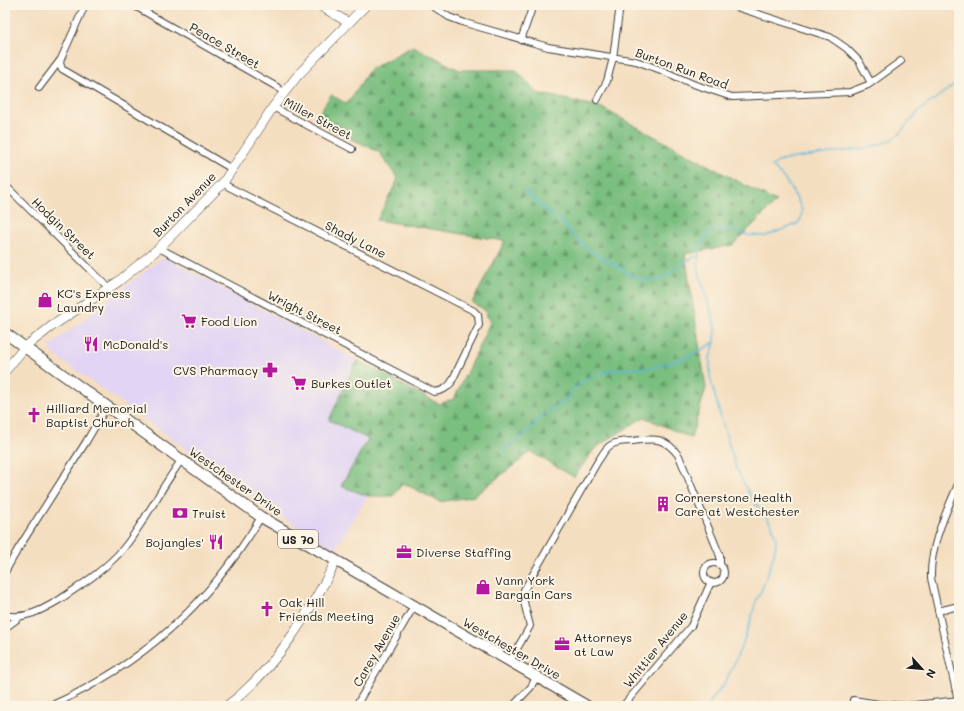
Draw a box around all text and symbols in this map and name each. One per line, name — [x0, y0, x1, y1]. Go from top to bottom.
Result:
street label: Peace Street — [187, 18, 263, 72]
street label: Burton Run Road — [633, 44, 731, 92]
street label: Miller Street — [281, 93, 355, 143]
street label: Burton Avenue — [149, 168, 219, 240]
street label: Hodgin Street — [29, 194, 99, 262]
street label: Shady Lane — [323, 217, 389, 261]
place label: KC's Express Laundry — [57, 285, 131, 315]
street label: Wright Street — [265, 286, 345, 338]
shop icon: KC's Express Laundry — [36, 291, 54, 309]
supermarket icon: Food Lion — [180, 312, 198, 330]
place label: Food Lion — [201, 313, 257, 329]
restaurant icon: McDonald's — [82, 335, 100, 353]
place label: McDonald's — [103, 336, 168, 352]
pharmacy icon: CVS Pharmacy — [261, 361, 279, 379]
place label: CVS Pharmacy — [173, 362, 258, 378]
supermarket icon: Burkes Outlet — [290, 374, 308, 392]
place label: Burkes Outlet — [311, 375, 392, 391]
place label: Hilliard Memorial Baptist Church — [46, 400, 147, 430]
church icon: Hilliard Memorial Baptist Church — [25, 406, 43, 424]
street label: Westchester Drive — [186, 443, 286, 519]
place label: Cornerstone Health Care at Westchester — [675, 489, 800, 519]
building icon: Cornerstone Health Care at Westchester — [654, 495, 672, 513]
bank icon: Truist — [171, 504, 189, 522]
place label: Truist — [192, 505, 226, 521]
road number: US 70 — [278, 530, 318, 548]
restaurant icon: Bojangles' — [207, 533, 225, 551]
place label: Bojangles' — [145, 534, 204, 550]
office icon: Diverse Staffing — [395, 543, 413, 561]
place label: Diverse Staffing — [416, 544, 511, 560]
place label: Vann York Bargain Cars — [495, 572, 573, 602]
shop icon: Vann York Bargain Cars — [474, 578, 492, 596]
place label: Oak Hill Friends Meeting — [279, 594, 374, 624]
church icon: Oak Hill Friends Meeting — [258, 600, 276, 618]
street label: Whittier Avenue — [619, 607, 691, 691]
street label: Carey Avenue — [349, 611, 403, 689]
street label: Westchester Drive — [460, 613, 564, 683]
place label: Attorneys at Law — [574, 629, 632, 659]
office icon: Attorneys at Law — [553, 635, 571, 653]
north arrow — [902, 649, 942, 689]
text: N — [923, 667, 940, 681]

